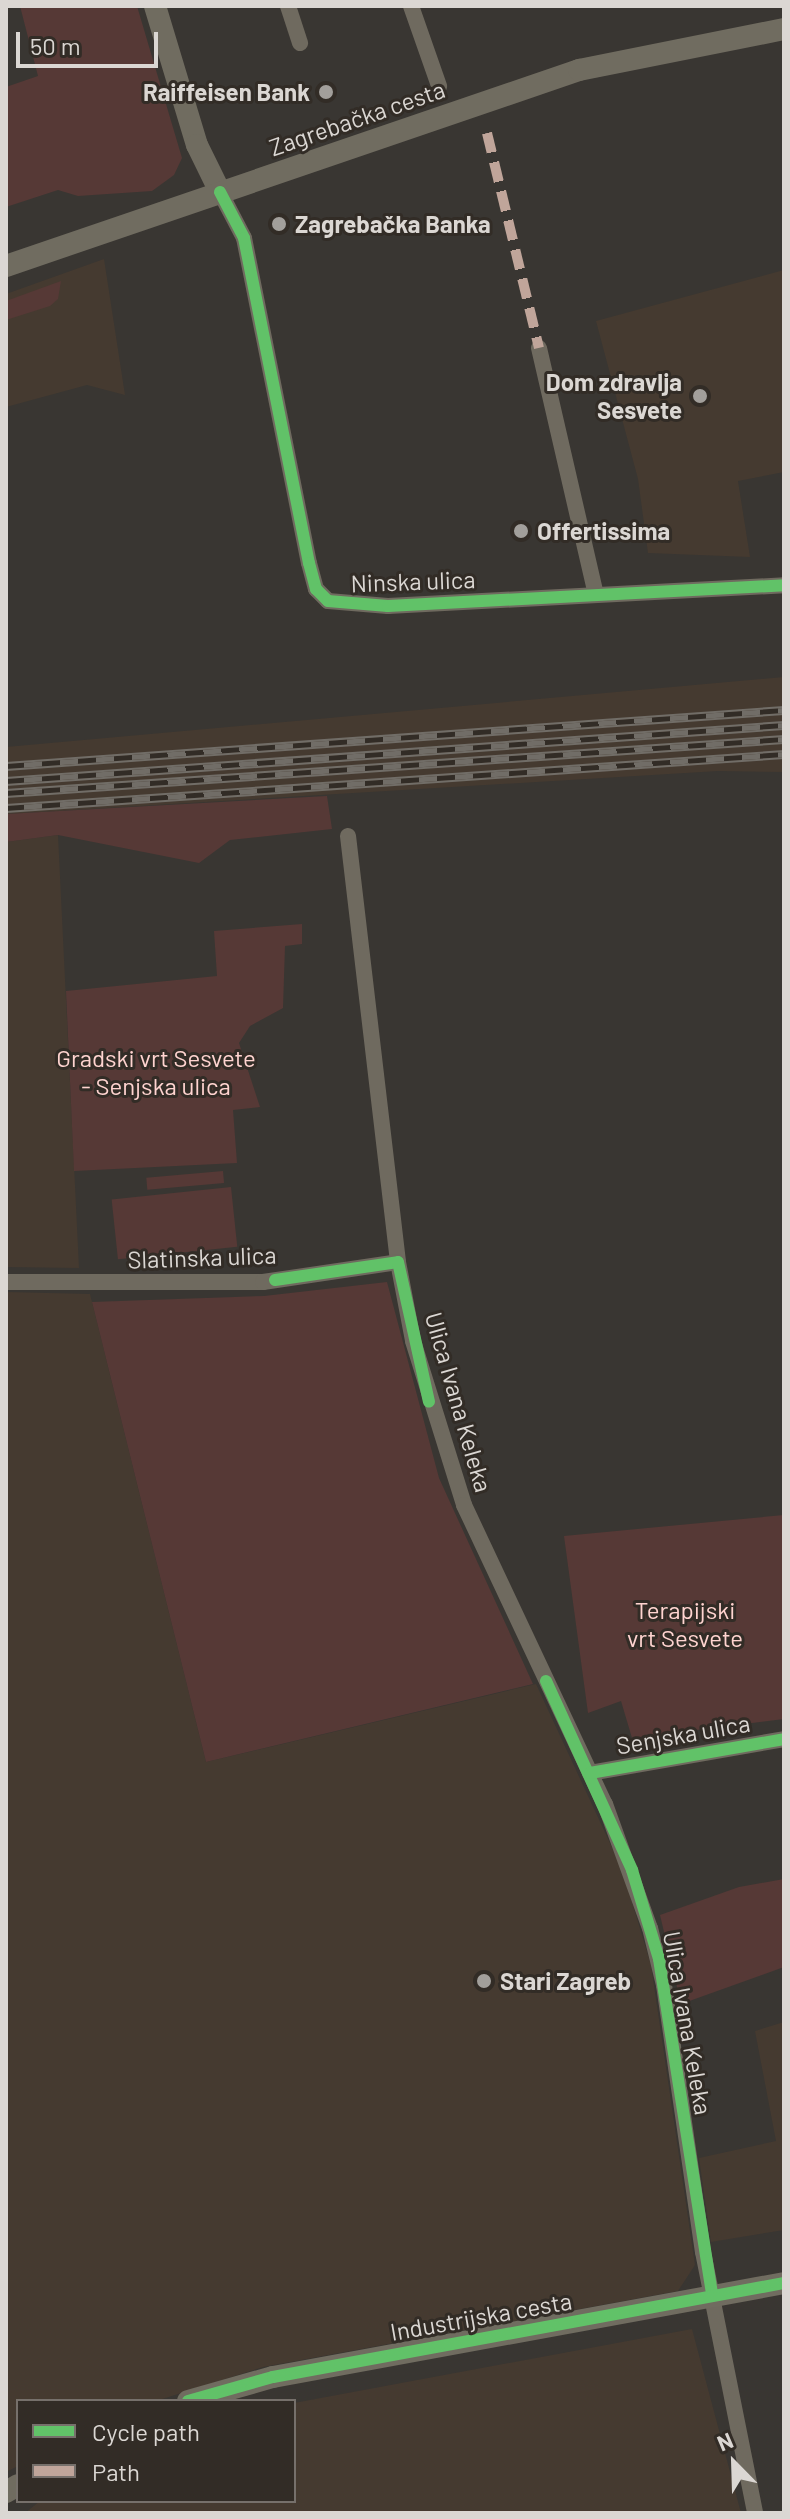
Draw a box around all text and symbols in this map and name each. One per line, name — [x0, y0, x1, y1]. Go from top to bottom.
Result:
scale bar — [20, 16, 162, 66]
text: 50 m — [30, 31, 81, 60]
street label: Zagrebačka cesta — [265, 74, 449, 162]
place label: Raiffeisen Bank — [143, 78, 310, 106]
marker: Raiffeisen Bank — [317, 83, 335, 101]
place label: Zagrebačka Banka — [295, 210, 491, 238]
marker: Zagrebačka Banka — [270, 215, 288, 233]
place label: Dom zdravlja Sesvete — [546, 368, 682, 424]
marker: Dom zdravlja Sesvete — [689, 385, 711, 407]
place label: Offertissima — [537, 517, 670, 545]
marker: Offertissima — [512, 522, 530, 540]
street label: Ninska ulica — [350, 564, 476, 598]
park label: Gradski vrt Sesvete - Senjska ulica — [56, 1044, 256, 1100]
street label: Slatinska ulica — [127, 1240, 277, 1274]
street label: Ulica Ivana Keleka — [420, 1309, 498, 1495]
park label: Terapijski vrt Sesvete — [627, 1596, 743, 1652]
street label: Senjska ulica — [614, 1708, 752, 1760]
street label: Ulica Ivana Keleka — [658, 1929, 718, 2117]
place label: Stari Zagreb — [500, 1967, 631, 1995]
marker: Stari Zagreb — [475, 1972, 493, 1990]
street label: Industrijska cesta — [388, 2286, 574, 2346]
legend — [16, 2399, 296, 2503]
text: Cycle path — [92, 2417, 200, 2446]
north arrow — [694, 2423, 774, 2503]
text: N — [713, 2426, 736, 2456]
text: Path — [92, 2457, 140, 2486]

